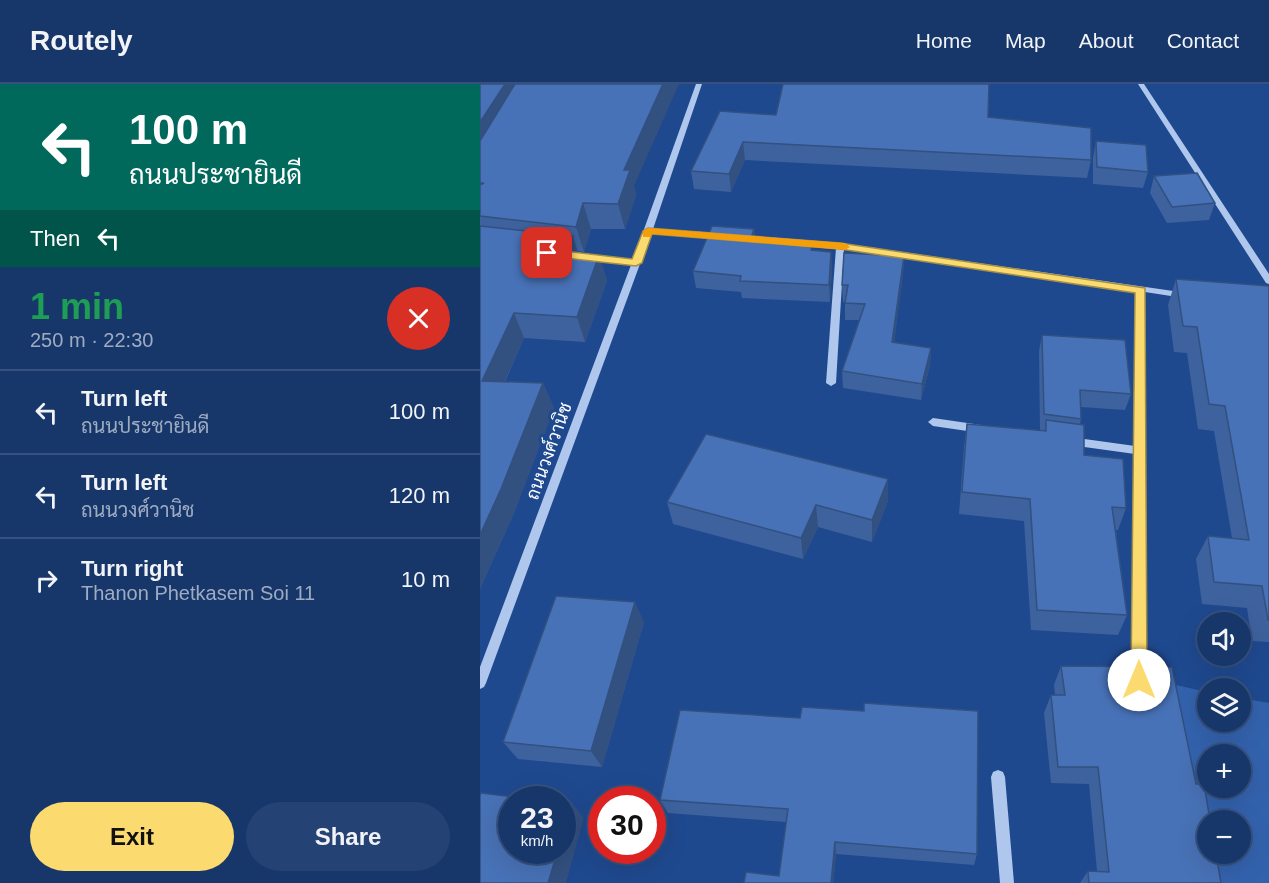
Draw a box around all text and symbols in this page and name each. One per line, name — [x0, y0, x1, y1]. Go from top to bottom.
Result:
text: Routely — [30, 25, 133, 56]
text: Home — [916, 29, 972, 52]
text: Map — [1005, 29, 1046, 52]
text: About — [1079, 29, 1134, 52]
text: Contact — [1167, 29, 1239, 52]
text: 100 m — [129, 106, 248, 153]
icon: left — [30, 108, 108, 186]
text: ถนนประชายินดี — [129, 160, 302, 190]
icon: left — [92, 222, 125, 255]
text: Then — [30, 226, 80, 251]
pin — [521, 227, 572, 278]
icon: arrive — [530, 236, 563, 269]
text: 1 min — [30, 286, 124, 327]
button: close — [387, 287, 450, 350]
text: 250 m · 22:30 — [30, 329, 153, 351]
text: Turn left — [81, 386, 167, 411]
icon: left — [30, 396, 63, 429]
text: 100 m — [389, 399, 450, 424]
street label: ถนนวงศ์วานิช — [519, 399, 576, 502]
text: ถนนประชายินดี — [81, 415, 209, 437]
text: Turn left — [81, 470, 167, 495]
icon: left — [30, 480, 63, 513]
text: 120 m — [389, 483, 450, 508]
text: ถนนวงศ์วานิช — [81, 499, 194, 521]
text: Turn right — [81, 556, 183, 581]
icon: right — [30, 564, 63, 597]
text: 10 m — [401, 567, 450, 592]
text: Thanon Phetkasem Soi 11 — [81, 582, 315, 604]
map controls — [1197, 612, 1251, 864]
button: sound — [1197, 612, 1251, 666]
position arrow — [1107, 648, 1171, 712]
button: layers — [1197, 678, 1251, 732]
button: + — [1197, 744, 1251, 798]
speed limit sign: 30 — [588, 786, 666, 864]
text: 23 — [520, 801, 554, 834]
button: Exit — [30, 802, 234, 871]
button: Share — [246, 802, 450, 871]
button: − — [1197, 810, 1251, 864]
text: km/h — [521, 832, 553, 849]

